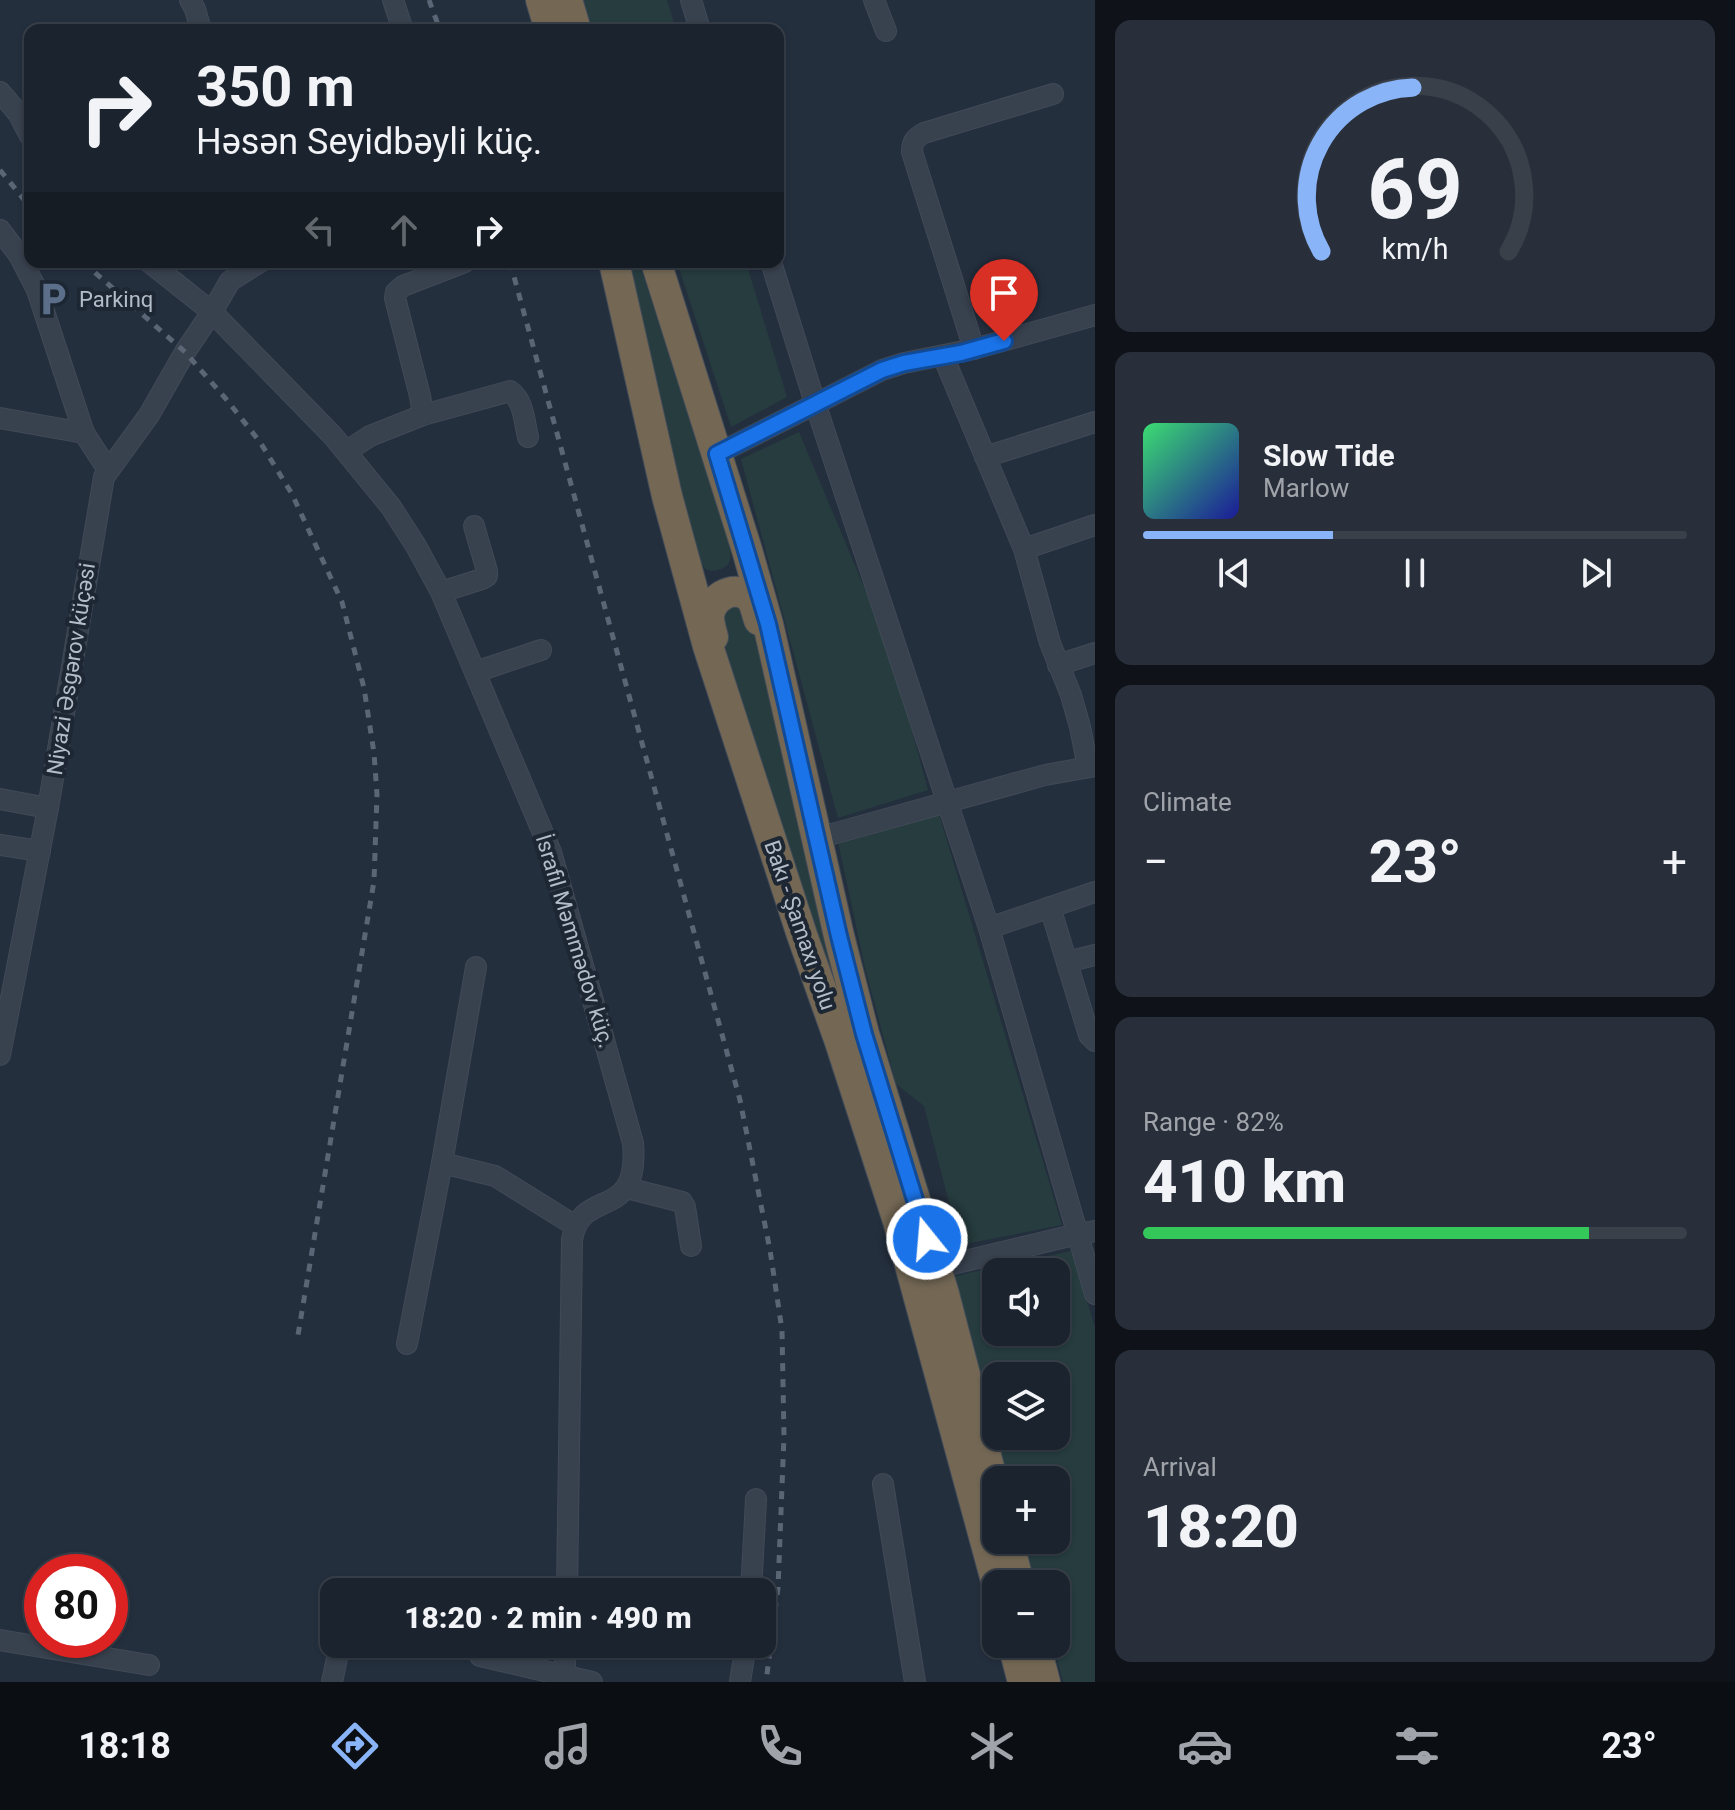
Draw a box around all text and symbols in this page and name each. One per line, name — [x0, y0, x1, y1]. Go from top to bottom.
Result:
text: 350 m — [196, 54, 355, 120]
icon: right — [64, 56, 168, 160]
text: Həsən Seyidbəyli küç. — [196, 121, 542, 163]
text: 69 — [1367, 141, 1463, 238]
icon: left — [298, 208, 342, 252]
icon: ahead — [382, 208, 426, 252]
icon: right — [466, 208, 510, 252]
text: km/h — [1381, 232, 1449, 266]
pin — [970, 259, 1038, 341]
icon: arrive — [982, 271, 1026, 315]
parking icon: Parkinq — [34, 280, 72, 318]
place label: Parkinq — [79, 287, 153, 312]
text: Slow Tide — [1263, 438, 1395, 473]
text: Marlow — [1263, 473, 1349, 503]
icon: previous — [1212, 551, 1256, 595]
icon: pause — [1393, 551, 1437, 595]
icon: next — [1574, 551, 1618, 595]
street label: Niyazi Əsgərov küçəsi — [42, 561, 100, 777]
text: Climate — [1143, 787, 1232, 817]
text: 23° — [1369, 826, 1462, 897]
street label: İsrafil Məmmədov küç. — [531, 831, 619, 1051]
text: − — [1143, 836, 1168, 888]
text: + — [1662, 836, 1687, 888]
street label: Bakı - Şamaxı yolu — [759, 837, 841, 1013]
text: Range · 82% — [1143, 1107, 1284, 1137]
text: 410 km — [1143, 1146, 1346, 1217]
position arrow — [885, 1197, 969, 1281]
map controls — [982, 1258, 1070, 1658]
button: sound — [982, 1258, 1070, 1346]
button: layers — [982, 1362, 1070, 1450]
text: Arrival — [1143, 1452, 1217, 1482]
button: + — [982, 1466, 1070, 1554]
text: 18:20 — [1143, 1491, 1299, 1562]
speed limit sign: 80 — [24, 1554, 128, 1658]
button: − — [982, 1570, 1070, 1658]
text: 18:20 · 2 min · 490 m — [404, 1600, 692, 1635]
icon: directions — [327, 1718, 383, 1774]
icon: music — [540, 1718, 596, 1774]
icon: phone — [752, 1718, 808, 1774]
icon: climate — [964, 1718, 1020, 1774]
icon: car — [1177, 1718, 1233, 1774]
icon: filters — [1389, 1718, 1445, 1774]
text: 18:18 — [78, 1725, 171, 1767]
text: 23° — [1601, 1725, 1657, 1767]

